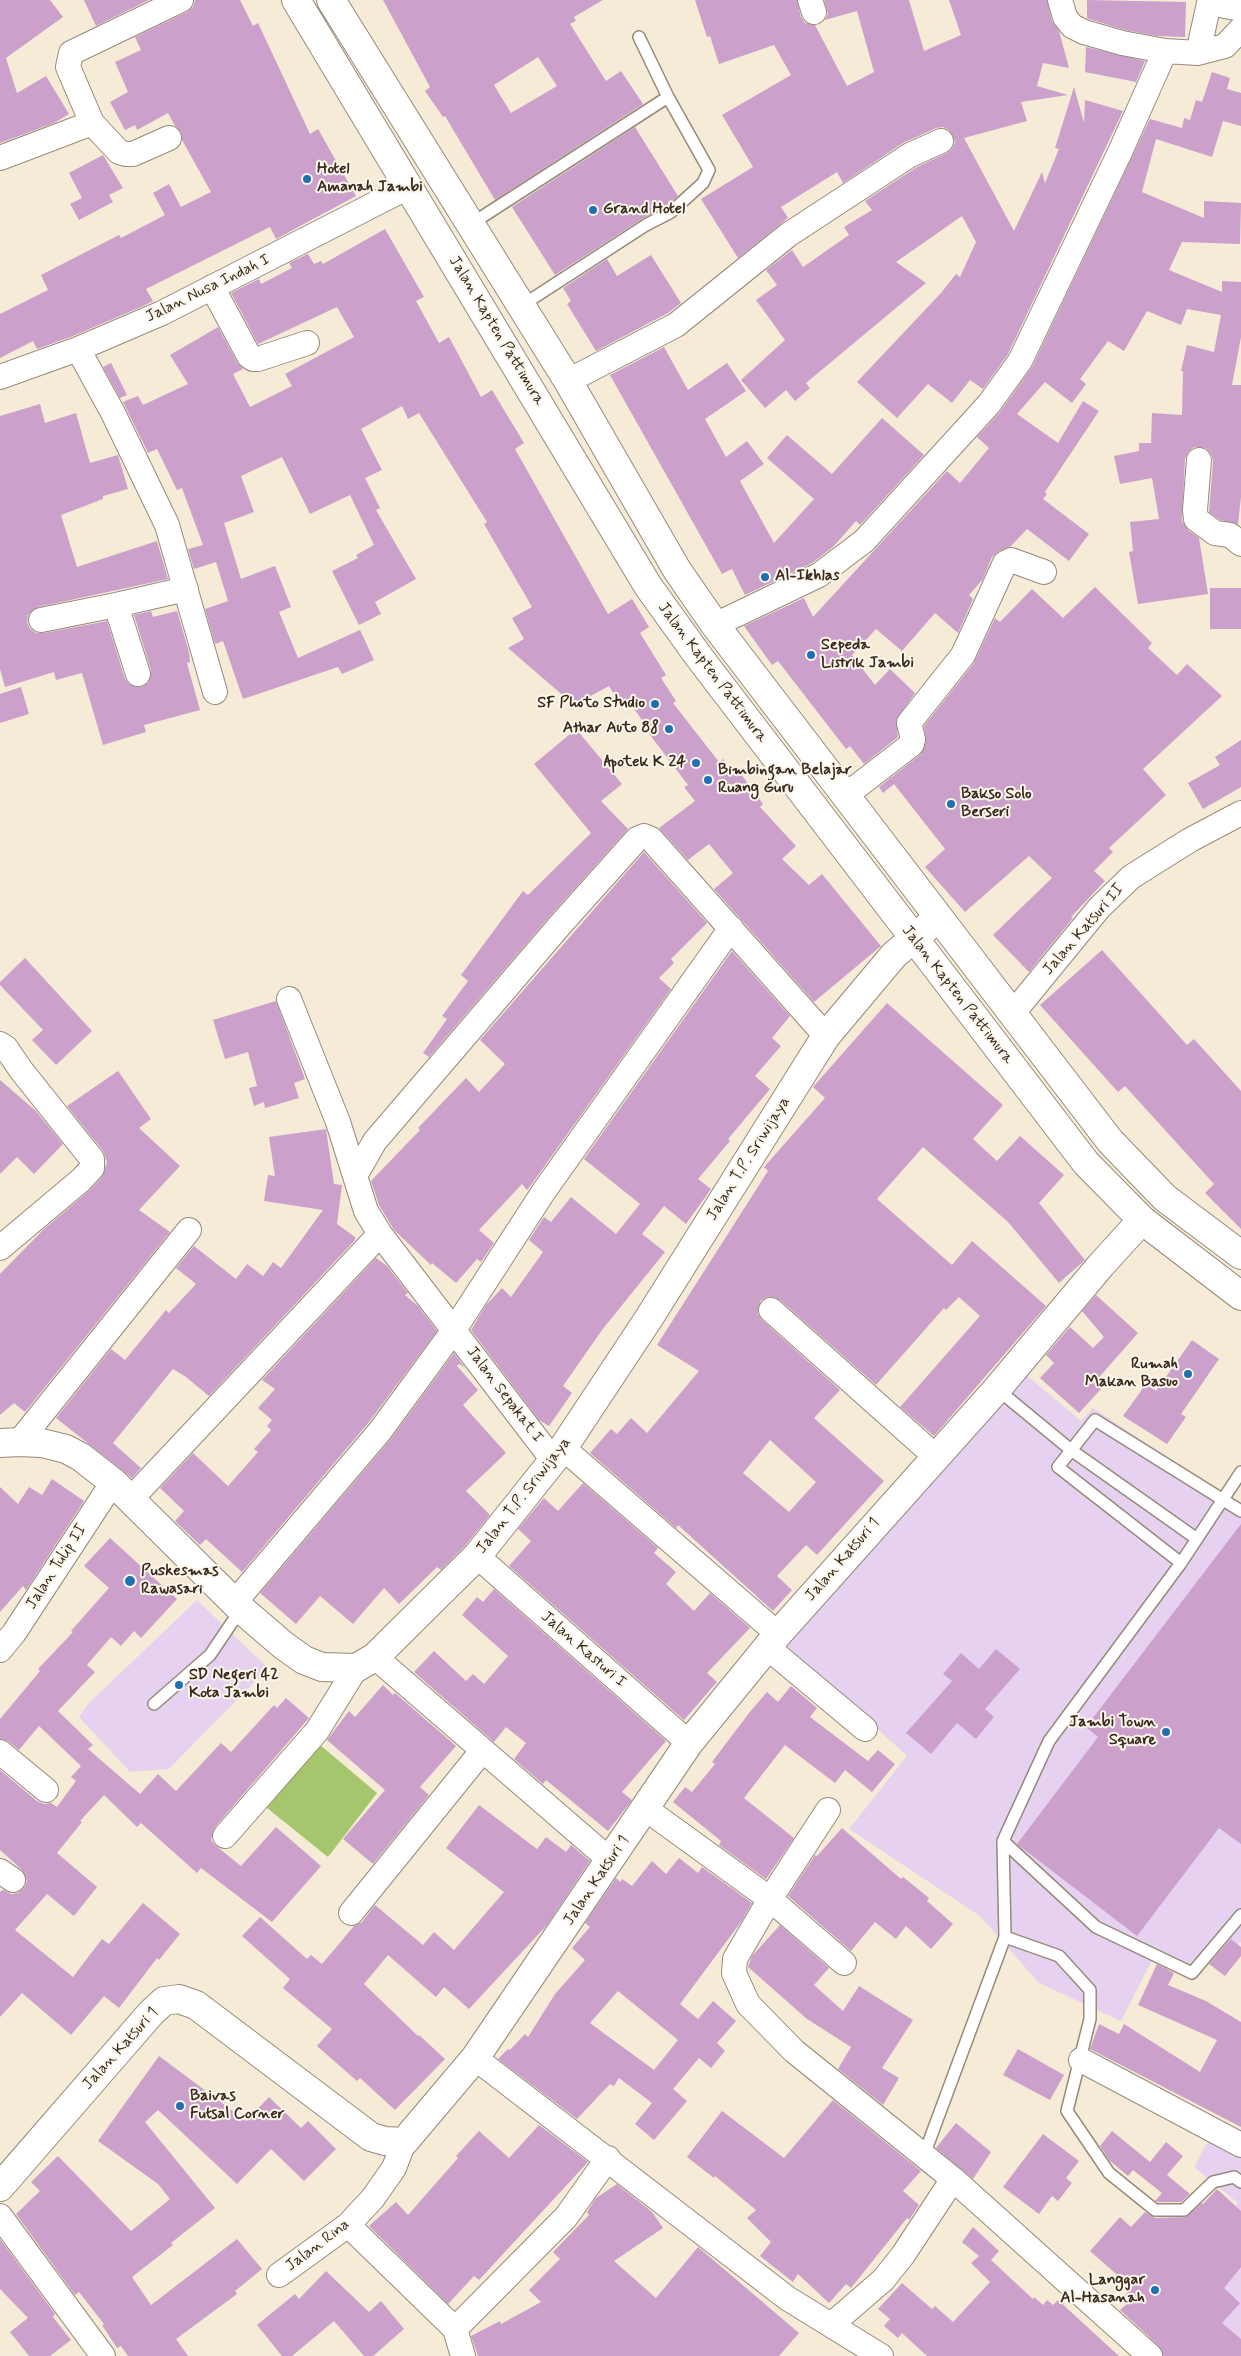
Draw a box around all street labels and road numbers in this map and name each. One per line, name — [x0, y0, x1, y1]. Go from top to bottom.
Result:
street label: Jalan Nusa Indah I — [143, 251, 273, 327]
street label: Jalan Kapten Pattimura — [444, 253, 548, 409]
street label: Jalan Kapten Pattimura — [653, 599, 771, 747]
street label: Jalan Katsuri II — [1039, 880, 1129, 980]
street label: Jalan Kapten Pattimura — [897, 922, 1017, 1068]
street label: Jalan T.P. Sriwijaya — [703, 1093, 795, 1225]
street label: Jalan Sepakat I — [461, 1343, 547, 1447]
street label: Jalan T.P. Sriwijaya — [473, 1434, 575, 1558]
street label: Jalan Katsuri 1 — [802, 1514, 884, 1606]
street label: Jalan Tulip II — [22, 1521, 92, 1613]
street label: Jalan Kasturi I — [536, 1608, 630, 1692]
street label: Jalan Katsuri 1 — [560, 1832, 634, 1930]
street label: Jalan Katsuri 1 — [79, 2004, 163, 2094]
street label: Jalan Rina — [282, 2216, 354, 2276]

